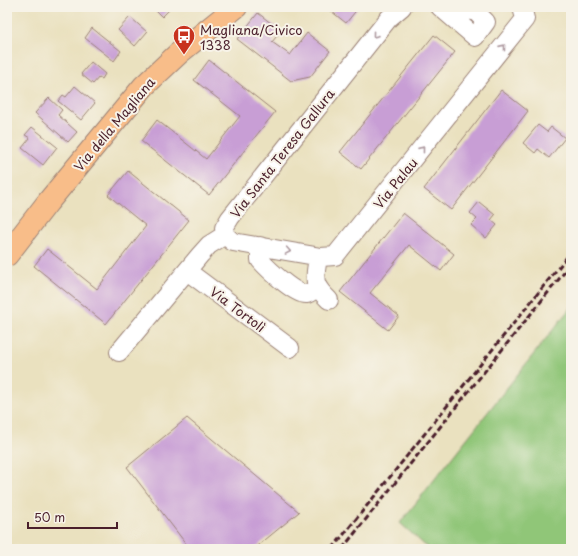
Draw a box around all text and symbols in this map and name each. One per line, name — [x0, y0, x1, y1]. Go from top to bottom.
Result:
place label: Magliana/Civico 1338 — [200, 20, 303, 54]
bus stop icon: Magliana/Civico 1338 — [171, 23, 197, 56]
one-way arrow — [373, 31, 380, 38]
one-way arrow — [499, 45, 506, 52]
street label: Via della Magliana — [69, 72, 160, 175]
street label: Via Santa Teresa Gallura — [225, 84, 339, 222]
one-way arrow — [418, 146, 425, 153]
street label: Via Palau — [369, 153, 421, 213]
one-way arrow — [285, 247, 291, 255]
street label: Via Tortolì — [206, 282, 270, 336]
scale bar — [28, 504, 117, 530]
text: 50 m — [34, 508, 65, 526]

